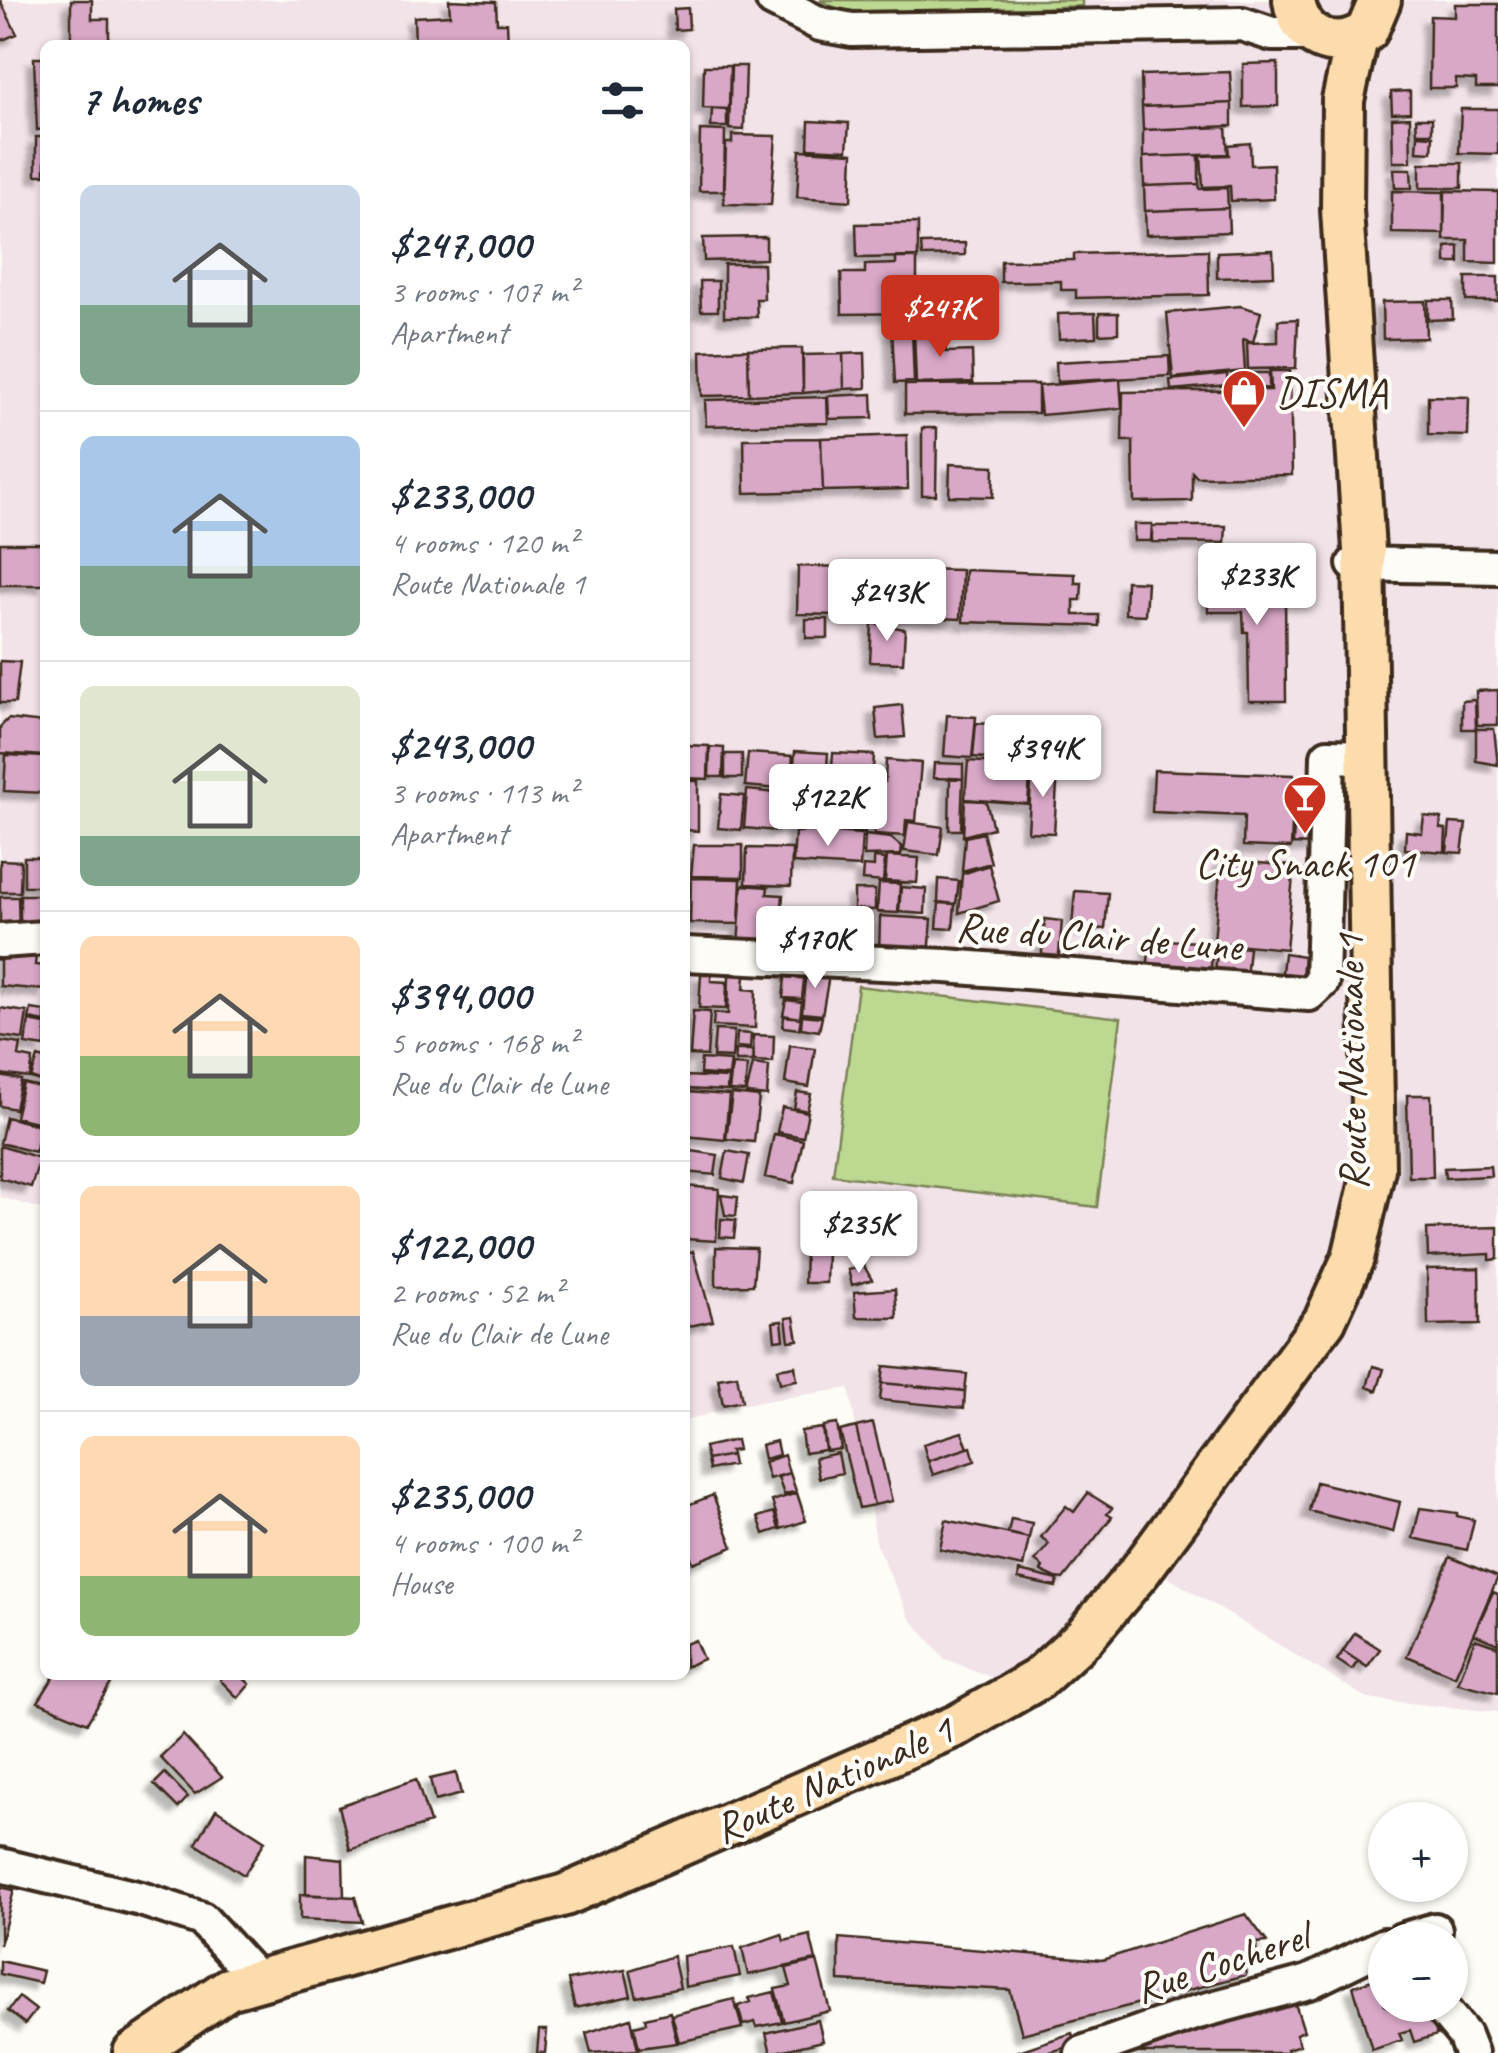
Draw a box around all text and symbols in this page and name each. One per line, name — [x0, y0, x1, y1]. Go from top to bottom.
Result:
icon: filters — [595, 73, 650, 128]
text: 7 homes — [80, 74, 198, 127]
text: $247,000 — [390, 218, 530, 271]
icon: home — [160, 225, 280, 345]
text: 3 rooms · 107 m² — [390, 271, 577, 312]
pin: $247K — [870, 275, 1010, 360]
text: $247K — [903, 287, 977, 328]
text: Apartment — [390, 312, 508, 353]
place label: DISMA — [1276, 366, 1388, 419]
shop icon: DISMA — [1221, 368, 1267, 429]
text: $233,000 — [390, 469, 531, 522]
icon: home — [160, 476, 280, 596]
text: 4 rooms · 120 m² — [390, 522, 577, 563]
pin: $233K — [1187, 543, 1327, 628]
text: $233K — [1220, 555, 1294, 596]
pin: $243K — [817, 559, 957, 644]
text: Route Nationale 1 — [390, 563, 585, 604]
text: $243K — [850, 571, 924, 612]
pin: $394K — [973, 715, 1113, 800]
text: $243,000 — [390, 719, 531, 772]
icon: home — [160, 726, 280, 846]
text: $394K — [1006, 727, 1080, 768]
pin: $122K — [758, 764, 898, 849]
text: 3 rooms · 113 m² — [390, 772, 577, 813]
bar icon: City Snack 101 — [1282, 774, 1328, 835]
text: $122K — [791, 776, 865, 817]
text: Apartment — [390, 813, 508, 854]
place label: City Snack 101 — [1195, 837, 1417, 890]
street label: Rue du Clair de Lune — [954, 900, 1246, 973]
pin: $170K — [745, 906, 885, 991]
text: $170K — [778, 918, 852, 959]
street label: Route Nationale 1 — [1323, 931, 1380, 1190]
text: $394,000 — [390, 969, 530, 1022]
icon: home — [160, 976, 280, 1096]
text: 5 rooms · 168 m² — [390, 1022, 577, 1063]
text: Rue du Clair de Lune — [390, 1063, 608, 1104]
pin: $235K — [789, 1191, 929, 1276]
text: $235K — [822, 1203, 896, 1244]
text: $122,000 — [390, 1219, 531, 1272]
icon: home — [160, 1226, 280, 1346]
text: 2 rooms · 52 m² — [390, 1272, 563, 1313]
text: Rue du Clair de Lune — [390, 1313, 608, 1354]
text: $235,000 — [390, 1469, 530, 1522]
icon: home — [160, 1476, 280, 1596]
text: 4 rooms · 100 m² — [390, 1522, 577, 1563]
text: House — [390, 1563, 452, 1604]
street label: Route Nationale 1 — [706, 1702, 963, 1856]
map controls — [1368, 1802, 1468, 2022]
button: + — [1368, 1802, 1468, 1902]
street label: Rue Cocherel — [1128, 1907, 1321, 2015]
button: − — [1368, 1922, 1468, 2022]

